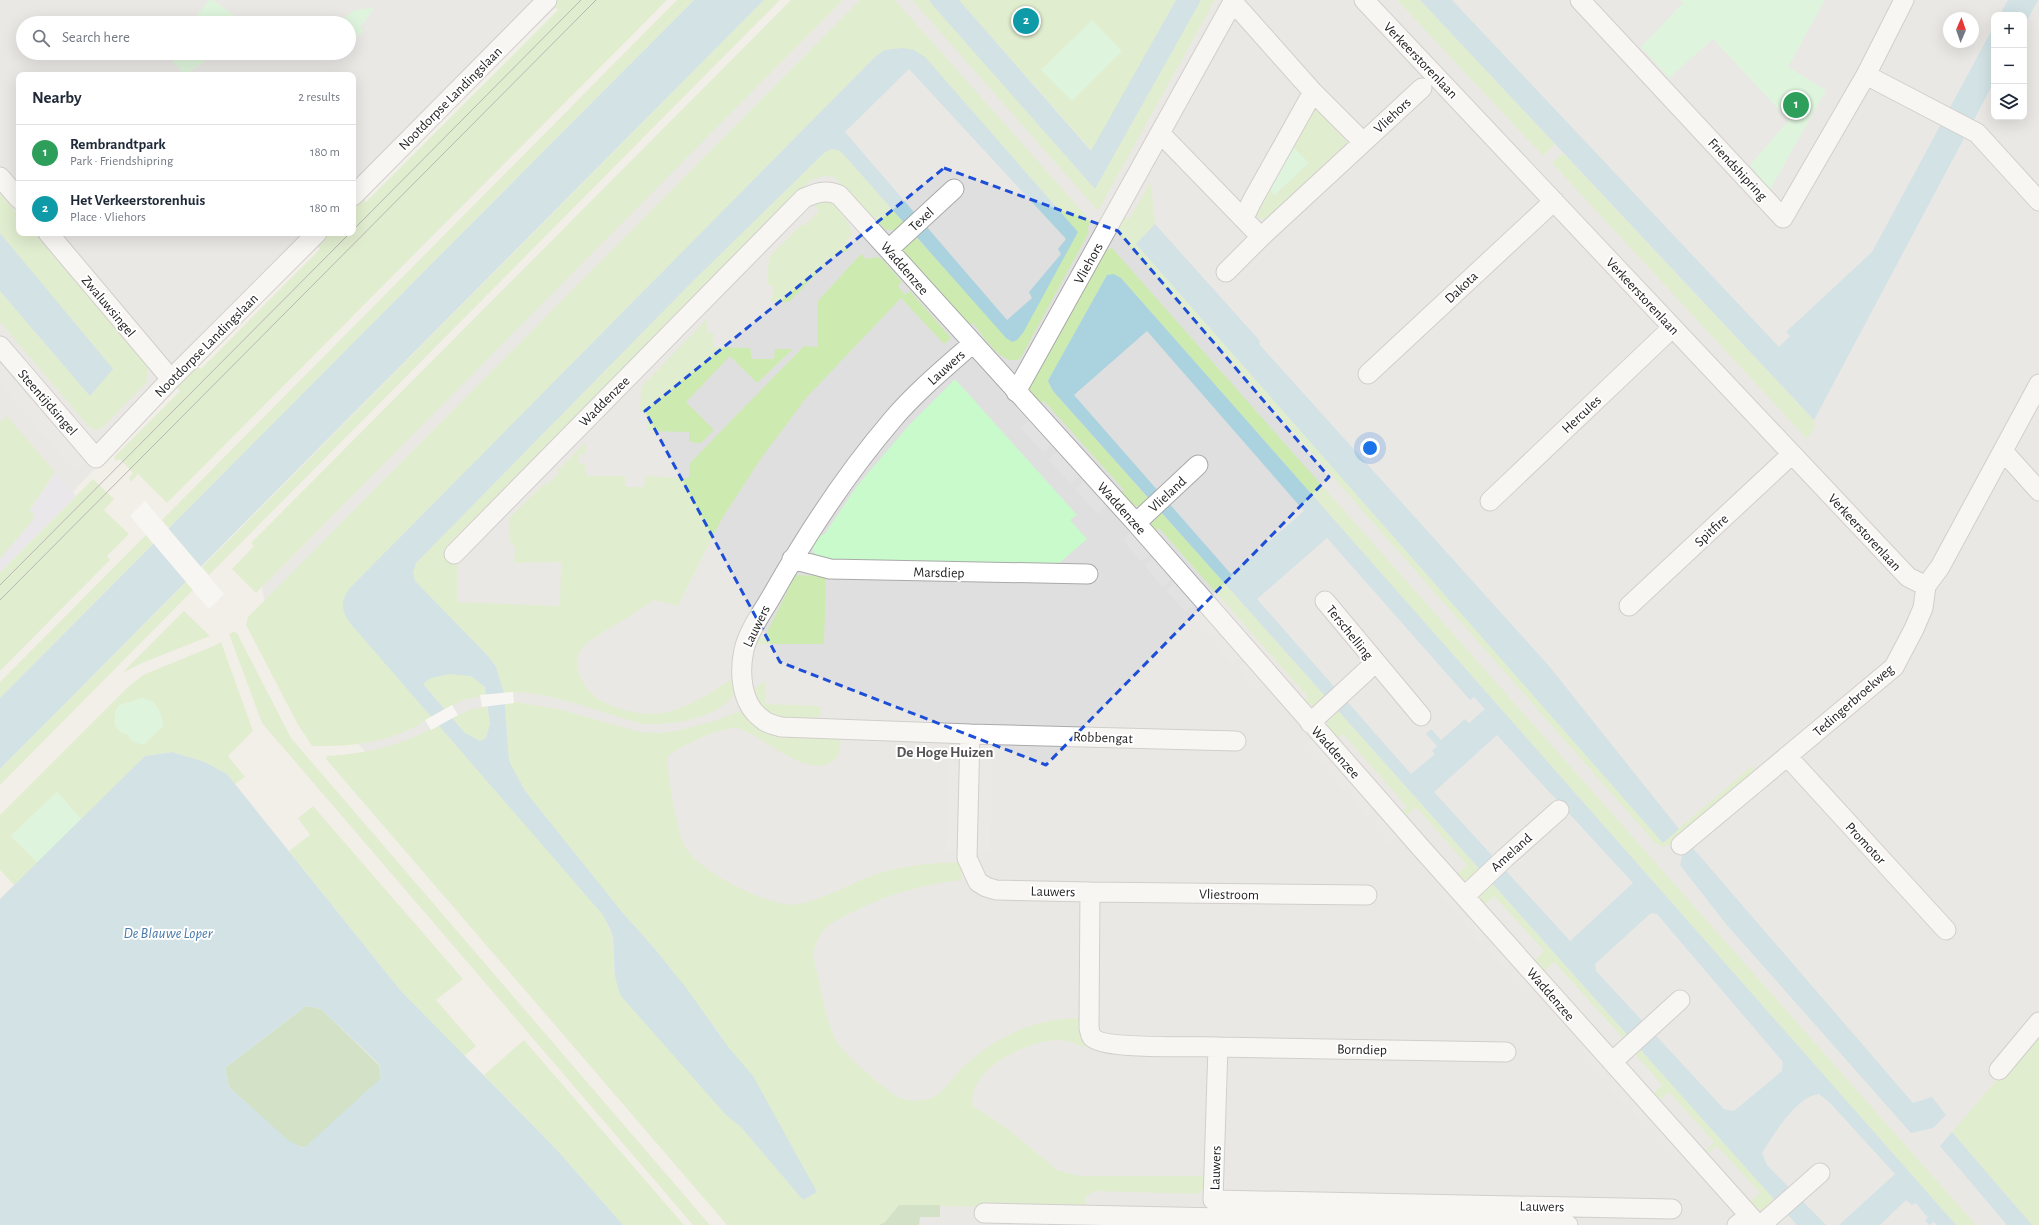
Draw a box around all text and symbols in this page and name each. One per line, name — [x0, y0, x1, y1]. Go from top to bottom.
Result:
pin: 2 — [1013, 6, 1039, 36]
north arrow — [1943, 12, 1979, 48]
map controls — [1991, 12, 2027, 120]
button: + — [1991, 12, 2027, 48]
search box — [16, 16, 356, 60]
street label: Verkeerstorenlaan — [1381, 20, 1460, 101]
icon: search — [30, 27, 52, 49]
text: Search here — [62, 30, 130, 45]
street label: Nootdorpse Landingslaan — [396, 44, 505, 153]
button: − — [1991, 48, 2027, 84]
button: layers — [1991, 84, 2027, 120]
text: Nearby — [32, 89, 82, 106]
pin: 1 — [1783, 90, 1809, 120]
text: 2 results — [298, 91, 340, 104]
street label: Vliehors — [1372, 95, 1414, 136]
street label: Friendshipring — [1705, 136, 1770, 204]
text: Rembrandtpark — [70, 137, 166, 152]
text: 1 — [43, 146, 47, 159]
text: 180 m — [310, 146, 340, 159]
text: Park · Friendshipring — [70, 155, 173, 168]
text: Het Verkeerstorenhuis — [70, 193, 205, 208]
text: 2 — [42, 202, 48, 215]
text: 180 m — [310, 202, 340, 215]
street label: Texel — [907, 205, 937, 234]
text: Place · Vliehors — [70, 211, 146, 224]
street label: Waddenzee — [878, 240, 931, 298]
street label: Vliehors — [1072, 241, 1106, 286]
street label: Verkeerstorenlaan — [1603, 255, 1681, 338]
street label: Dakota — [1442, 269, 1481, 306]
street label: Zwaluwsingel — [79, 273, 138, 340]
street label: Nootdorpse Landingslaan — [152, 291, 261, 400]
street label: Lauwers — [925, 348, 968, 388]
street label: Steentijdsingel — [15, 367, 80, 438]
street label: Waddenzee — [577, 374, 633, 430]
street label: Hercules — [1559, 393, 1604, 436]
your location — [1360, 438, 1380, 458]
street label: Vlieland — [1146, 474, 1189, 515]
street label: Waddenzee — [1094, 480, 1148, 537]
street label: Verkeerstorenlaan — [1825, 491, 1903, 574]
street label: Spitfire — [1692, 512, 1731, 550]
street label: Marsdiep — [913, 566, 965, 580]
street label: Lauwers — [741, 603, 773, 650]
street label: Terschelling — [1323, 603, 1375, 663]
street label: Tedingerbroekweg — [1811, 662, 1897, 739]
street label: Waddenzee — [1308, 724, 1362, 781]
street label: Robbengat — [1073, 730, 1134, 746]
district label: De Hoge Huizen — [897, 745, 993, 760]
street label: Promotor — [1842, 820, 1888, 868]
street label: Ameland — [1488, 831, 1535, 875]
street label: Lauwers — [1031, 885, 1075, 899]
street label: Vliestroom — [1199, 887, 1259, 903]
water label: De Blauwe Loper — [123, 926, 214, 941]
street label: Waddenzee — [1524, 966, 1577, 1024]
street label: Borndiep — [1337, 1043, 1387, 1057]
street label: Lauwers — [1208, 1145, 1224, 1191]
street label: Lauwers — [1520, 1200, 1564, 1214]

